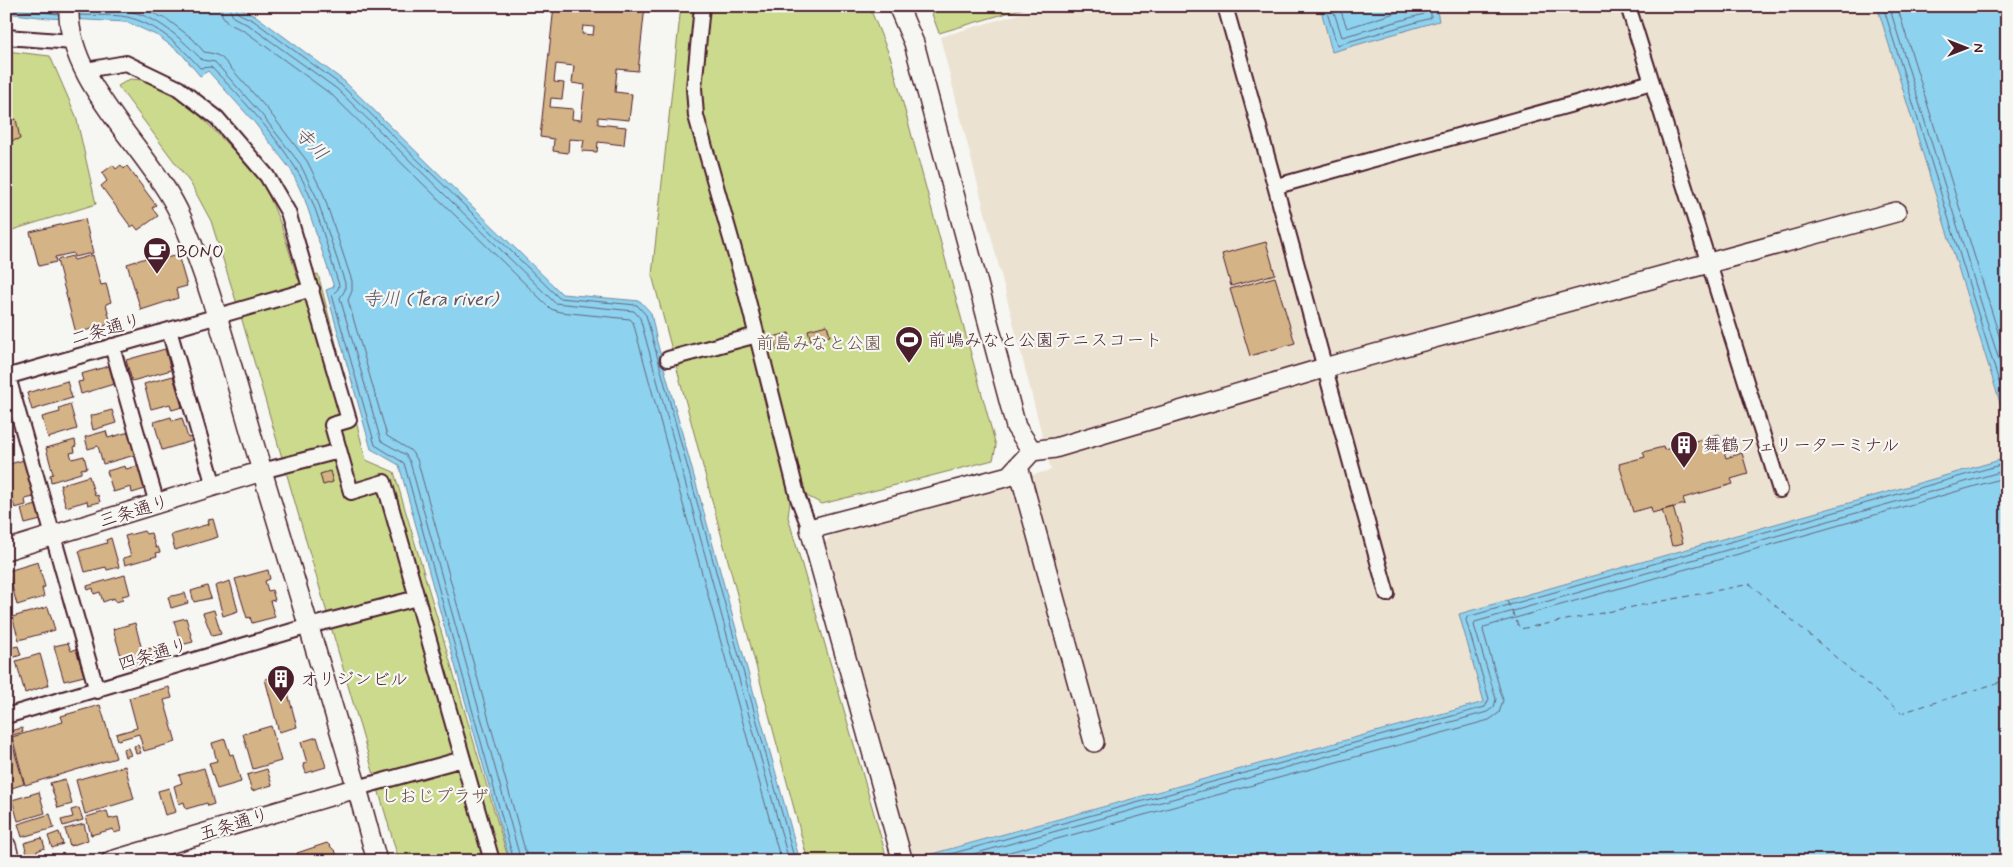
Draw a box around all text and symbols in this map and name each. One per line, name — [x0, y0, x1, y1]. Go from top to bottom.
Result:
north arrow — [1940, 22, 1990, 72]
text: N — [1969, 43, 1987, 53]
water label: 寺川 — [289, 122, 333, 166]
cafe icon: BONO — [142, 236, 172, 275]
place label: BONO — [176, 240, 224, 264]
water label: 寺川 (Tera river) — [362, 287, 500, 312]
street label: 二条通り — [68, 309, 144, 351]
sports icon: 前嶋みなと公園テニスコート — [894, 325, 924, 364]
place label: 前嶋みなと公園テニスコート — [928, 329, 1162, 353]
park label: 前島みなと公園 — [756, 332, 882, 356]
building icon: 舞鶴フェリーターミナル — [1669, 430, 1699, 469]
place label: 舞鶴フェリーターミナル — [1703, 434, 1899, 458]
street label: 三条通り — [96, 490, 172, 534]
street label: 四条通り — [115, 633, 191, 677]
building icon: オリジンビル — [266, 664, 296, 703]
place label: オリジンビル — [300, 668, 408, 692]
park label: しおじプラザ — [381, 785, 489, 809]
street label: 五条通り — [196, 803, 272, 847]

